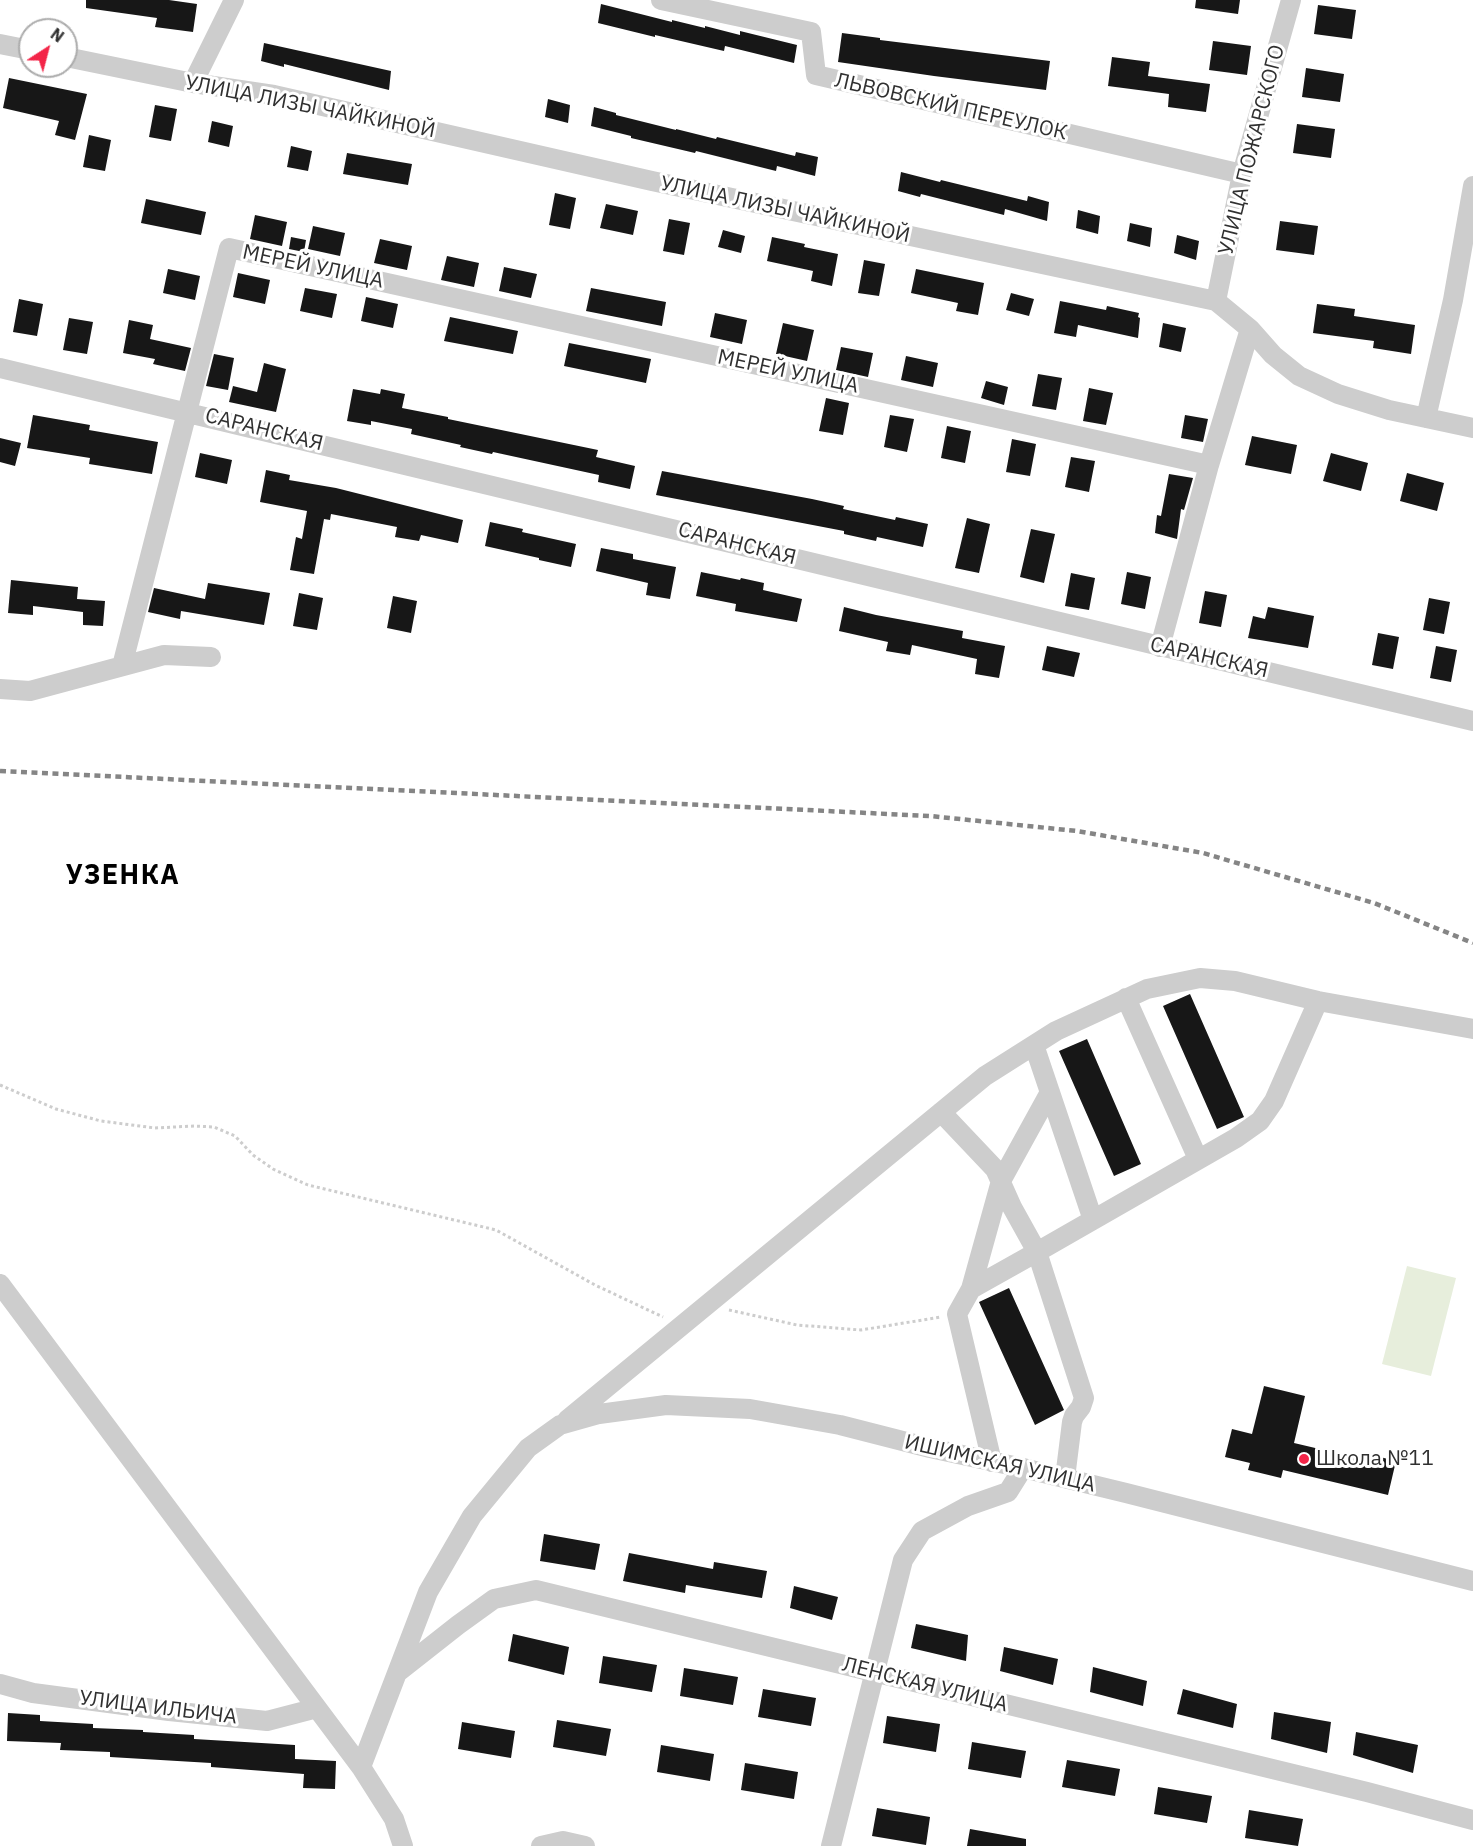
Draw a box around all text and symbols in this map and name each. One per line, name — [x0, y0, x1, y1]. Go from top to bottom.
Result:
north arrow — [18, 18, 78, 78]
text: N — [47, 24, 68, 47]
street label: УЛИЦА ПОЖАРСКОГО — [1214, 42, 1290, 258]
street label: ЛЬВОВСКИЙ ПЕРЕУЛОК — [832, 68, 1070, 146]
street label: УЛИЦА ЛИЗЫ ЧАЙКИНОЙ — [183, 70, 437, 144]
street label: УЛИЦА ЛИЗЫ ЧАЙКИНОЙ — [658, 171, 912, 249]
street label: МЕРЕЙ УЛИЦА — [240, 240, 386, 294]
street label: МЕРЕЙ УЛИЦА — [715, 345, 861, 399]
street label: САРАНСКАЯ — [203, 403, 325, 457]
street label: САРАНСКАЯ — [676, 517, 798, 571]
street label: САРАНСКАЯ — [1147, 632, 1271, 684]
district label: УЗЕНКА — [66, 860, 180, 892]
street label: ИШИМСКАЯ УЛИЦА — [902, 1430, 1098, 1498]
place label: Школа №11 — [1316, 1446, 1434, 1472]
marker: Школа №11 — [1297, 1452, 1311, 1466]
street label: ЛЕНСКАЯ УЛИЦА — [840, 1652, 1010, 1718]
street label: УЛИЦА ИЛЬИЧА — [78, 1686, 238, 1730]

